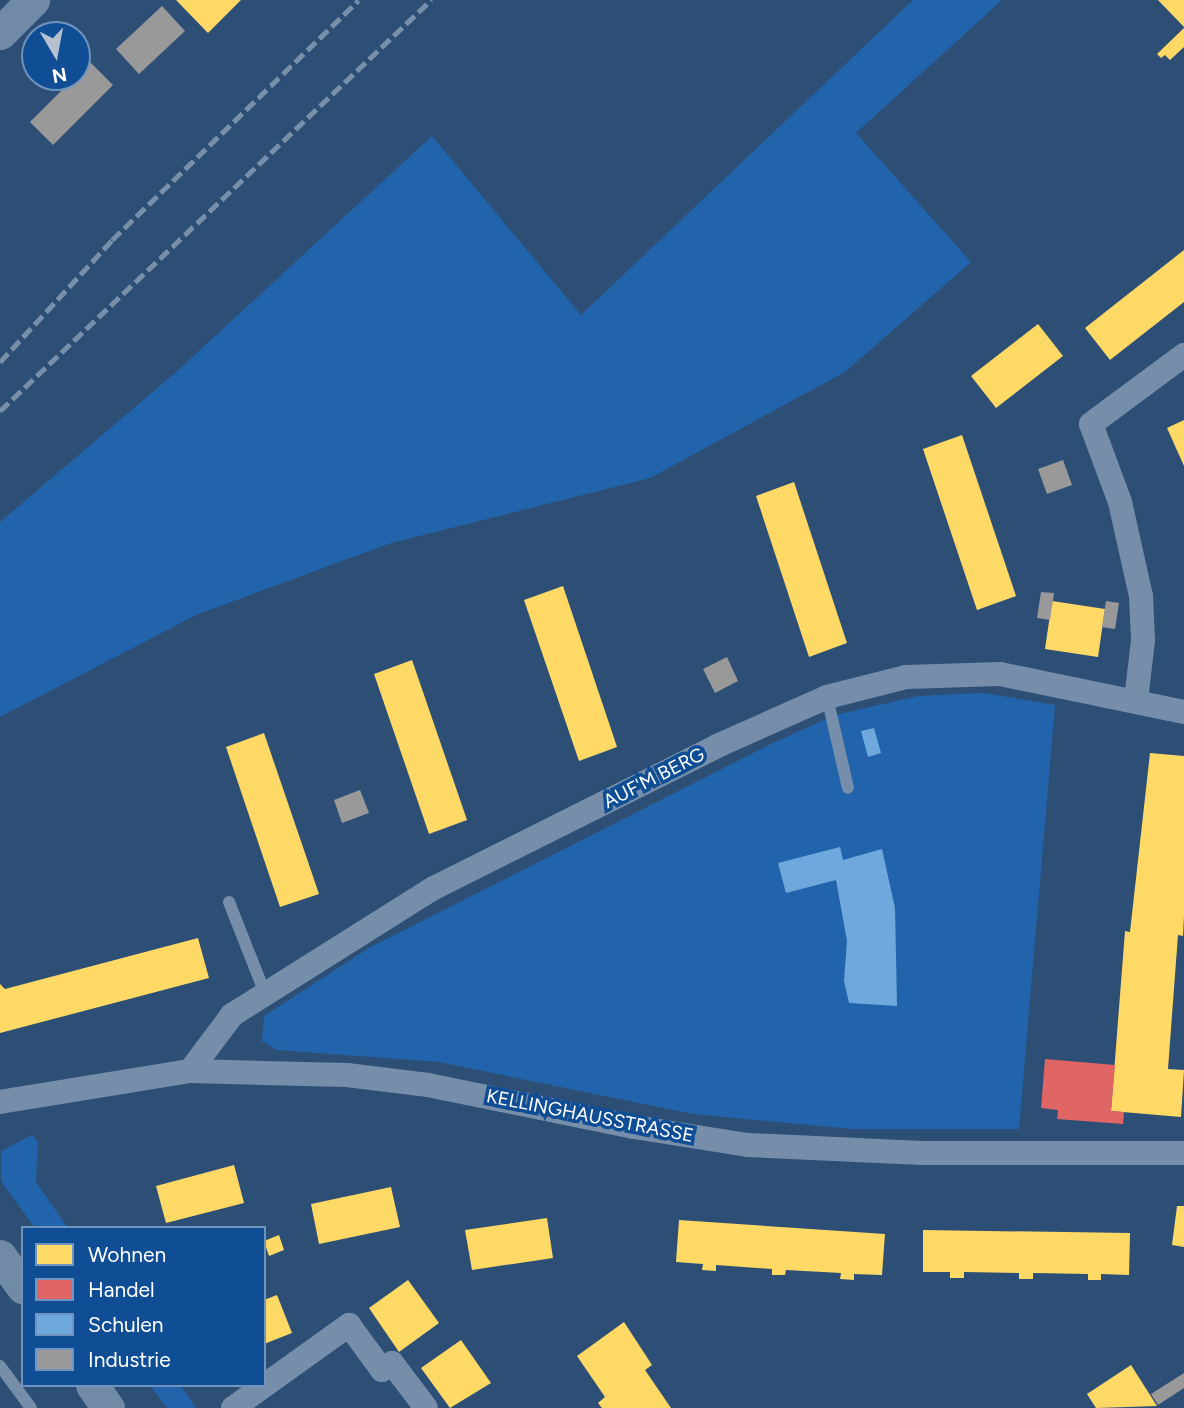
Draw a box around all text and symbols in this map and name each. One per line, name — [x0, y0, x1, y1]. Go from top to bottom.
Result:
north arrow — [21, 21, 91, 91]
text: N — [50, 63, 69, 88]
street label: AUF'M BERG — [600, 743, 708, 813]
street label: KELLINGHAUSSTRASSE — [484, 1085, 696, 1147]
legend — [21, 1226, 266, 1387]
text: Wohnen — [88, 1242, 166, 1267]
text: Handel — [88, 1277, 155, 1302]
text: Schulen — [88, 1312, 164, 1337]
text: Industrie — [88, 1347, 171, 1372]

